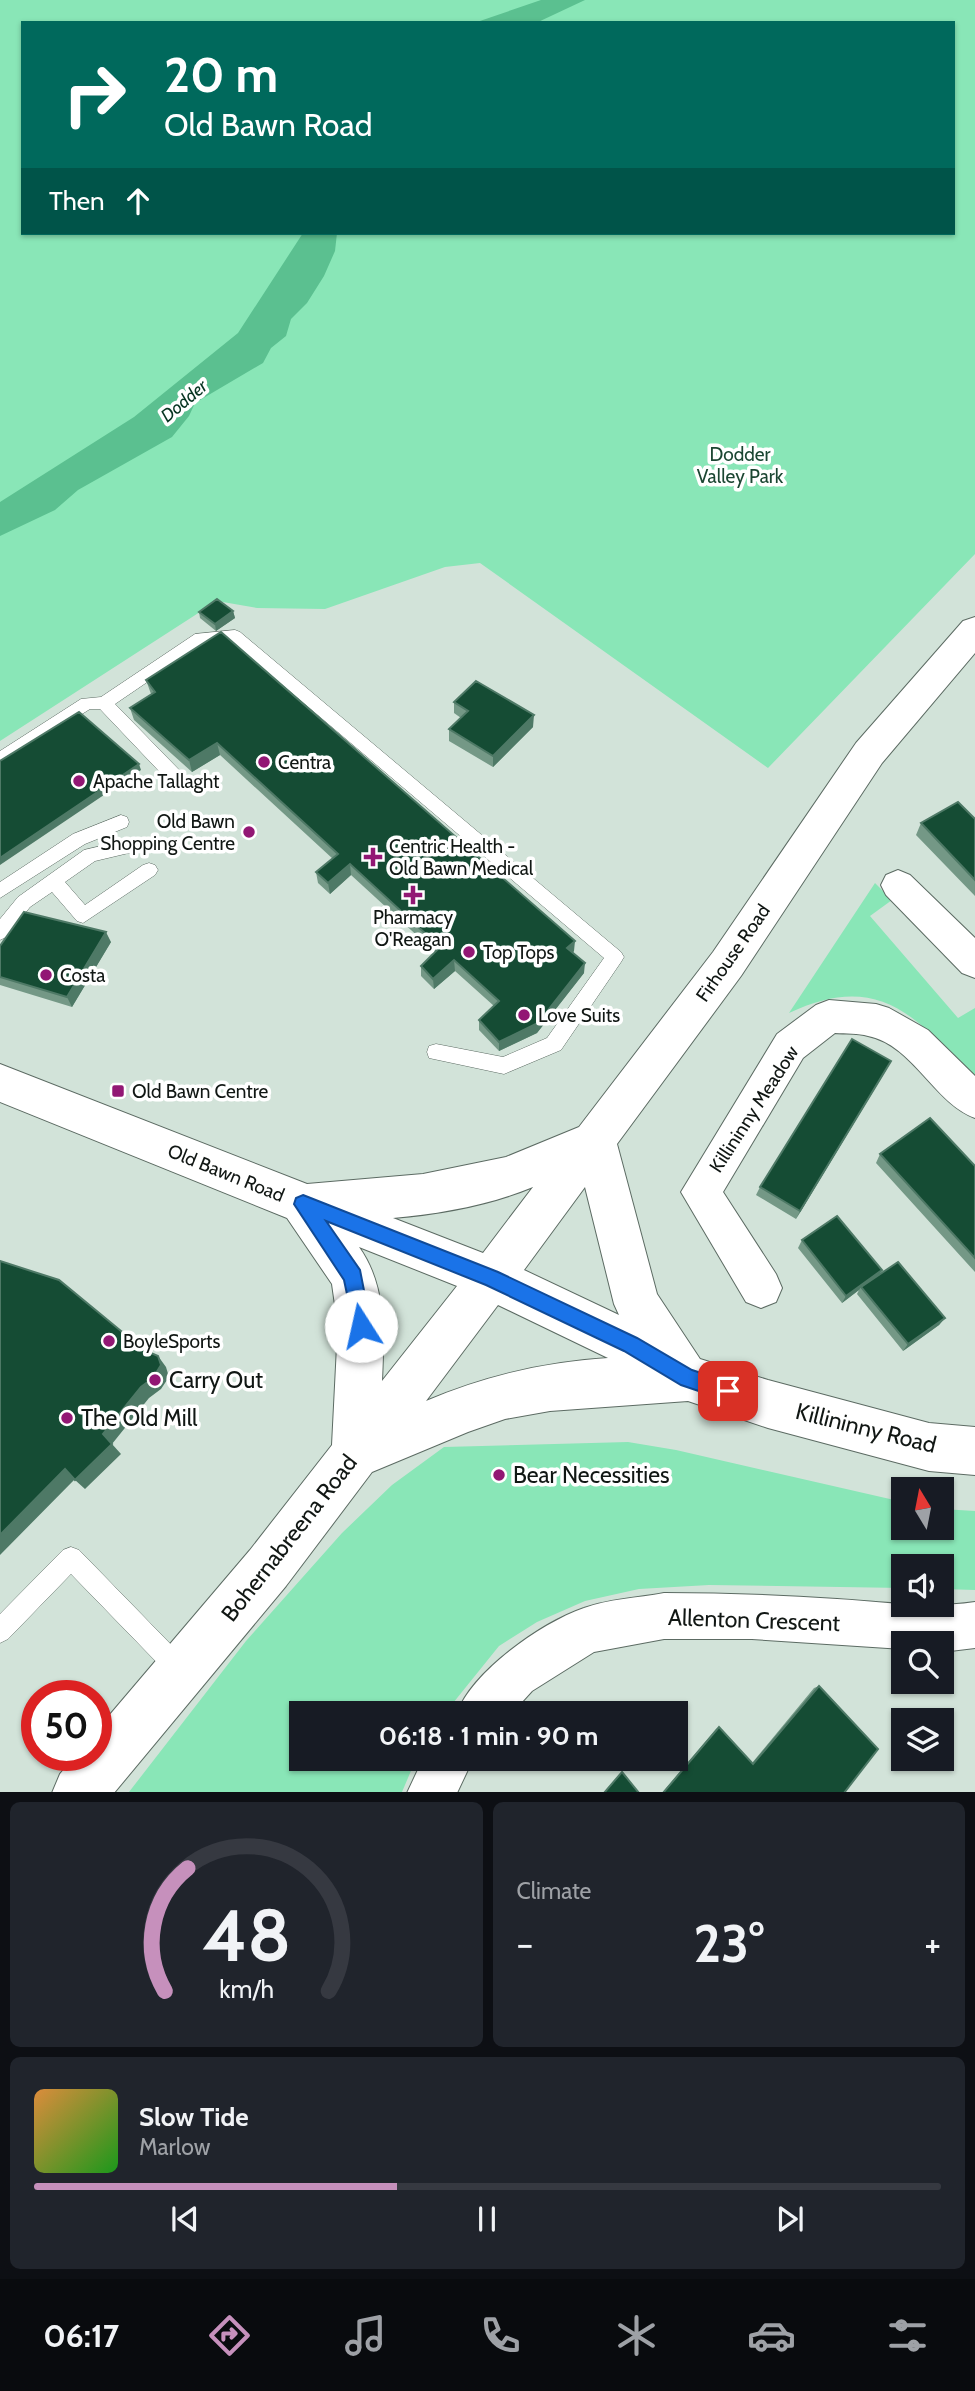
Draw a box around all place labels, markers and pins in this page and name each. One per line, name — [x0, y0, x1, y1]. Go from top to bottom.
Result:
place label: Centra — [278, 751, 331, 774]
marker: Centra — [256, 754, 272, 770]
place label: Apache Tallaght — [93, 770, 220, 793]
marker: Apache Tallaght — [71, 773, 87, 789]
place label: Old Bawn Shopping Centre — [100, 810, 235, 855]
marker: Old Bawn Shopping Centre — [241, 824, 257, 840]
place label: Centric Health - Old Bawn Medical — [389, 835, 534, 880]
marker: Centric Health - Old Bawn Medical — [363, 847, 383, 867]
marker: Pharmacy O'Reagan — [405, 887, 421, 903]
place label: Pharmacy O'Reagan — [373, 906, 454, 951]
place label: Top Tops — [483, 941, 555, 964]
marker: Top Tops — [461, 944, 477, 960]
place label: Costa — [60, 964, 105, 987]
marker: Costa — [38, 967, 54, 983]
place label: Love Suits — [538, 1004, 620, 1027]
marker: Love Suits — [516, 1007, 532, 1023]
place label: Old Bawn Centre — [132, 1080, 268, 1103]
marker: Old Bawn Centre — [110, 1083, 126, 1099]
place label: BoyleSports — [123, 1330, 220, 1353]
marker: BoyleSports — [101, 1333, 117, 1349]
pin — [698, 1361, 758, 1421]
place label: Carry Out — [169, 1366, 263, 1394]
marker: Carry Out — [147, 1372, 163, 1388]
place label: The Old Mill — [81, 1404, 198, 1432]
marker: The Old Mill — [59, 1410, 75, 1426]
place label: Bear Necessities — [513, 1461, 670, 1489]
marker: Bear Necessities — [491, 1467, 507, 1483]

